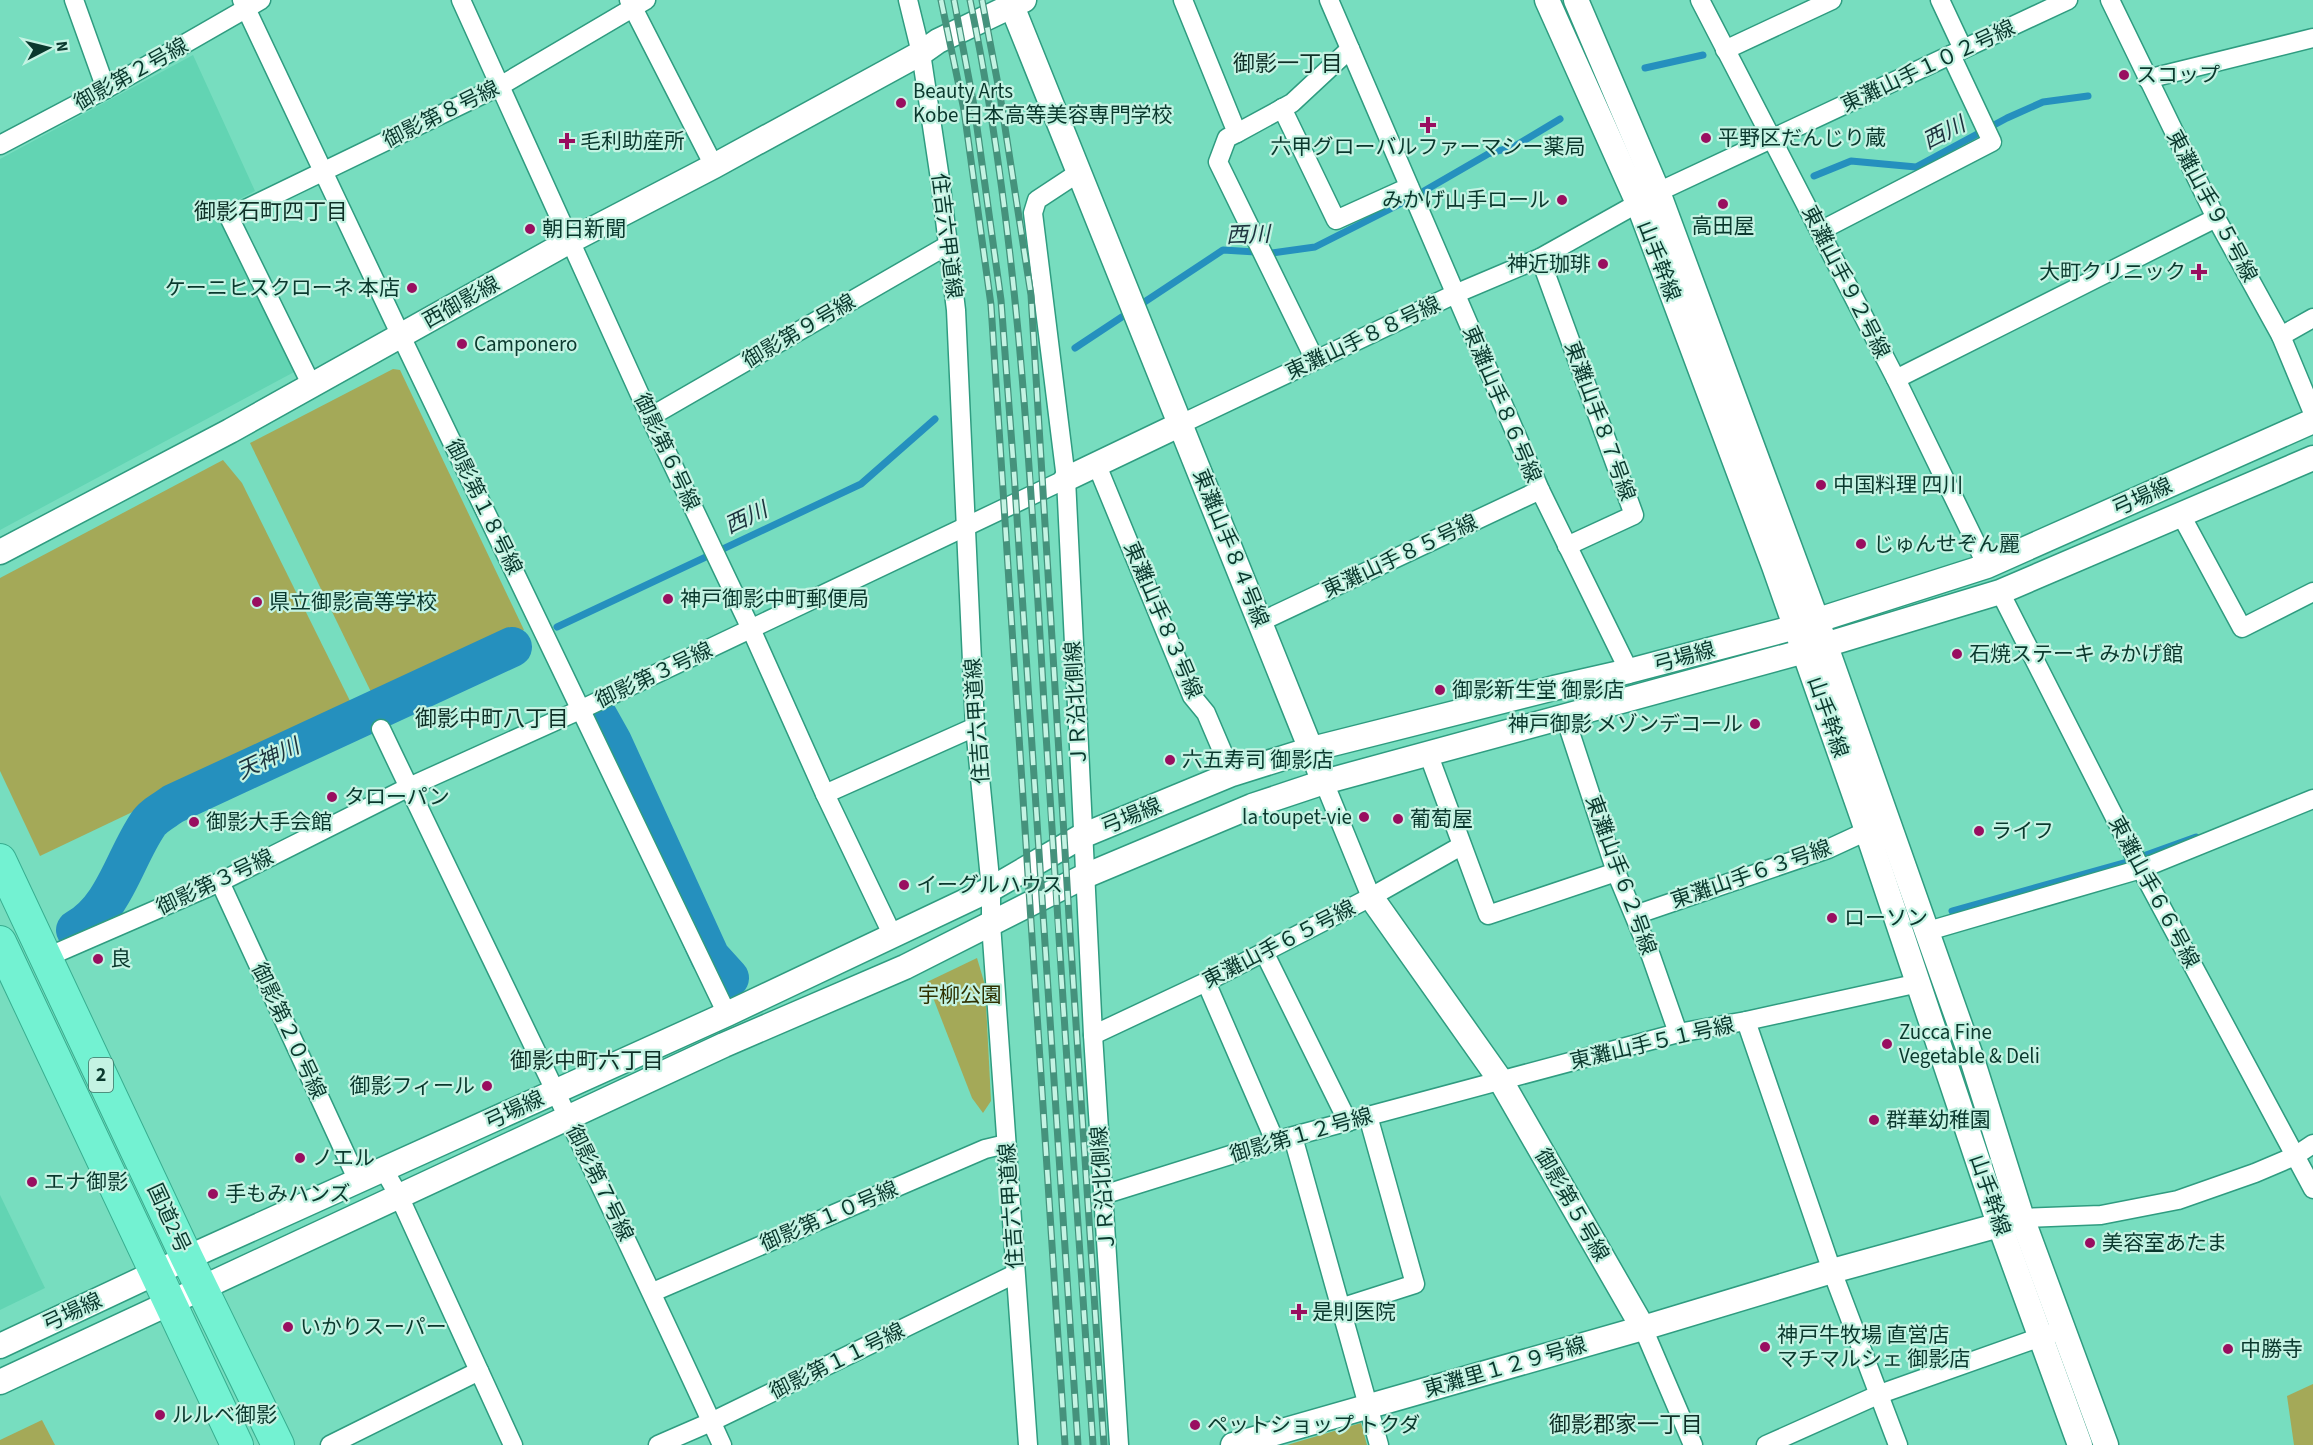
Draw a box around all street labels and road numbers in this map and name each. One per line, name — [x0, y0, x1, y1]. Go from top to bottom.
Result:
street label: 東灘山手１０２号線 — [1836, 12, 2020, 120]
street label: 御影第２号線 — [69, 30, 193, 118]
street label: 御影第８号線 — [378, 73, 504, 155]
street label: 東灘山手９５号線 — [2159, 125, 2265, 287]
street label: 住吉六甲道線 — [924, 172, 970, 300]
street label: 東灘山手９２号線 — [1794, 200, 1898, 364]
street label: 山手幹線 — [1630, 216, 1688, 306]
street label: 西御影線 — [417, 269, 505, 335]
street label: 御影第９号線 — [737, 287, 861, 375]
street label: 東灘山手８８号線 — [1281, 289, 1445, 387]
street label: 東灘山手８６号線 — [1455, 321, 1549, 487]
street label: 東灘山手８７号線 — [1557, 337, 1643, 505]
street label: 御影第６号線 — [627, 389, 707, 515]
street label: 御影第１８号線 — [438, 434, 530, 580]
street label: 東灘山手８４号線 — [1186, 464, 1276, 632]
street label: 弓場線 — [2107, 470, 2177, 524]
street label: 東灘山手８５号線 — [1318, 507, 1482, 605]
street label: 東灘山手８３号線 — [1116, 537, 1210, 703]
street label: 弓場線 — [1650, 634, 1718, 680]
street label: 御影第３号線 — [591, 635, 717, 715]
street label: ＪＲ沿北側線 — [1058, 640, 1094, 768]
street label: 住吉六甲道線 — [958, 657, 996, 785]
street label: 山手幹線 — [1800, 672, 1856, 762]
street label: 弓場線 — [1096, 790, 1166, 842]
street label: 東灘山手６２号線 — [1578, 791, 1664, 959]
street label: 東灘山手６６号線 — [2101, 811, 2207, 973]
street label: 東灘山手６３号線 — [1667, 832, 1835, 916]
street label: 御影第３号線 — [152, 842, 278, 922]
street label: 東灘山手６５号線 — [1197, 892, 1361, 996]
street label: 御影第２０号線 — [244, 958, 334, 1104]
street label: 東灘山手５１号線 — [1567, 1009, 1737, 1077]
road number: 2 — [89, 1058, 113, 1092]
street label: 弓場線 — [479, 1083, 549, 1137]
street label: 御影第１２号線 — [1226, 1100, 1376, 1170]
street label: 御影第７号線 — [559, 1120, 641, 1246]
street label: ＪＲ沿北側線 — [1084, 1125, 1122, 1253]
street label: 住吉六甲道線 — [992, 1142, 1030, 1270]
street label: 御影第５号線 — [1528, 1143, 1616, 1267]
street label: 山手幹線 — [1962, 1150, 2018, 1240]
street label: 御影第１０号線 — [755, 1173, 903, 1259]
street label: 国道2号 — [140, 1178, 198, 1258]
street label: 弓場線 — [37, 1285, 107, 1339]
street label: 御影第１１号線 — [764, 1315, 910, 1407]
street label: 東灘里１２９号線 — [1420, 1329, 1590, 1405]

